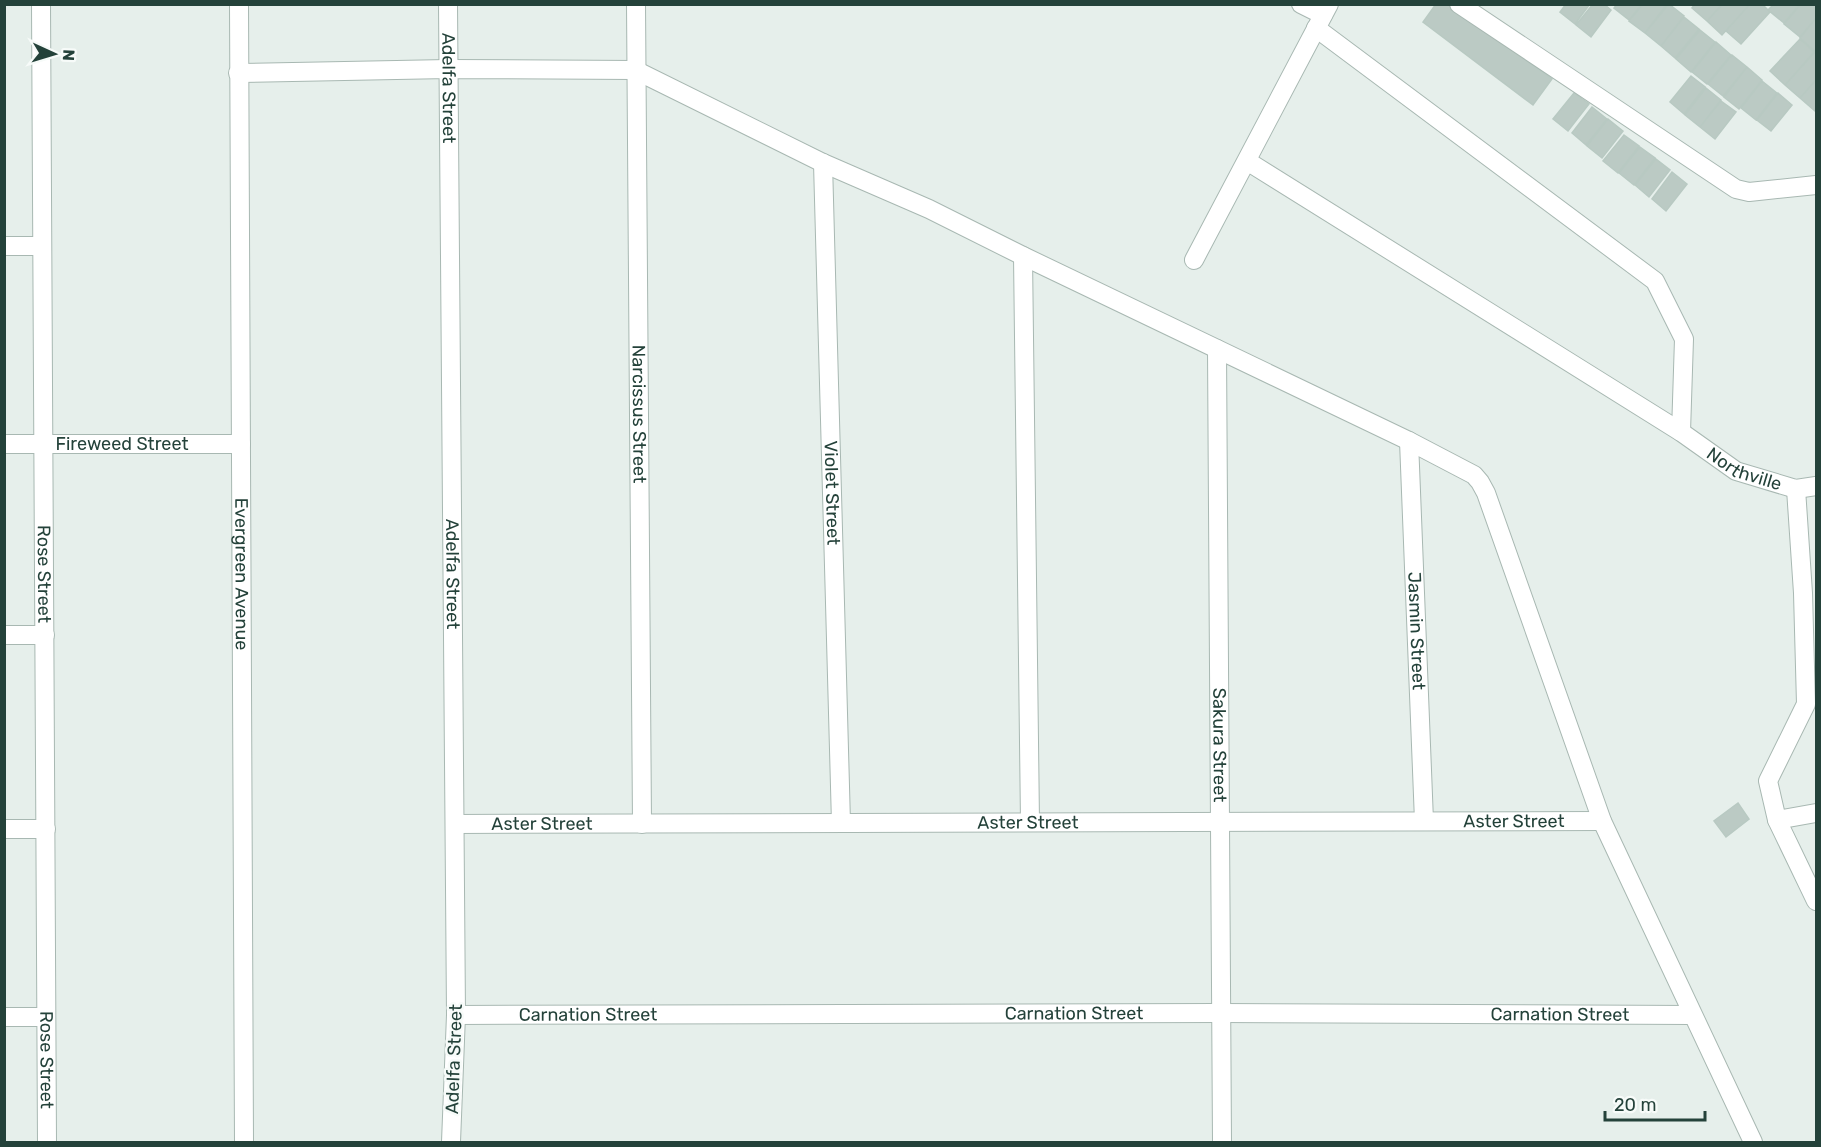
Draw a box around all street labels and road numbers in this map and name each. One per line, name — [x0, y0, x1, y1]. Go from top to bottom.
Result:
street label: Adelfa Street — [437, 33, 460, 143]
street label: Narcissus Street — [627, 345, 651, 483]
street label: Fireweed Street — [55, 433, 189, 455]
street label: Violet Street — [820, 440, 844, 545]
street label: Northville — [1702, 443, 1784, 495]
street label: Evergreen Avenue — [230, 498, 253, 650]
street label: Adelfa Street — [441, 519, 464, 629]
street label: Rose Street — [33, 525, 55, 623]
street label: Jasmin Street — [1403, 571, 1430, 690]
street label: Sakura Street — [1208, 688, 1231, 802]
street label: Aster Street — [1463, 810, 1565, 832]
street label: Aster Street — [977, 811, 1079, 834]
street label: Aster Street — [491, 813, 593, 835]
street label: Carnation Street — [1005, 1002, 1143, 1025]
street label: Adelfa Street — [441, 1003, 467, 1115]
street label: Carnation Street — [519, 1003, 657, 1026]
street label: Carnation Street — [1491, 1003, 1629, 1026]
street label: Rose Street — [35, 1011, 58, 1109]

